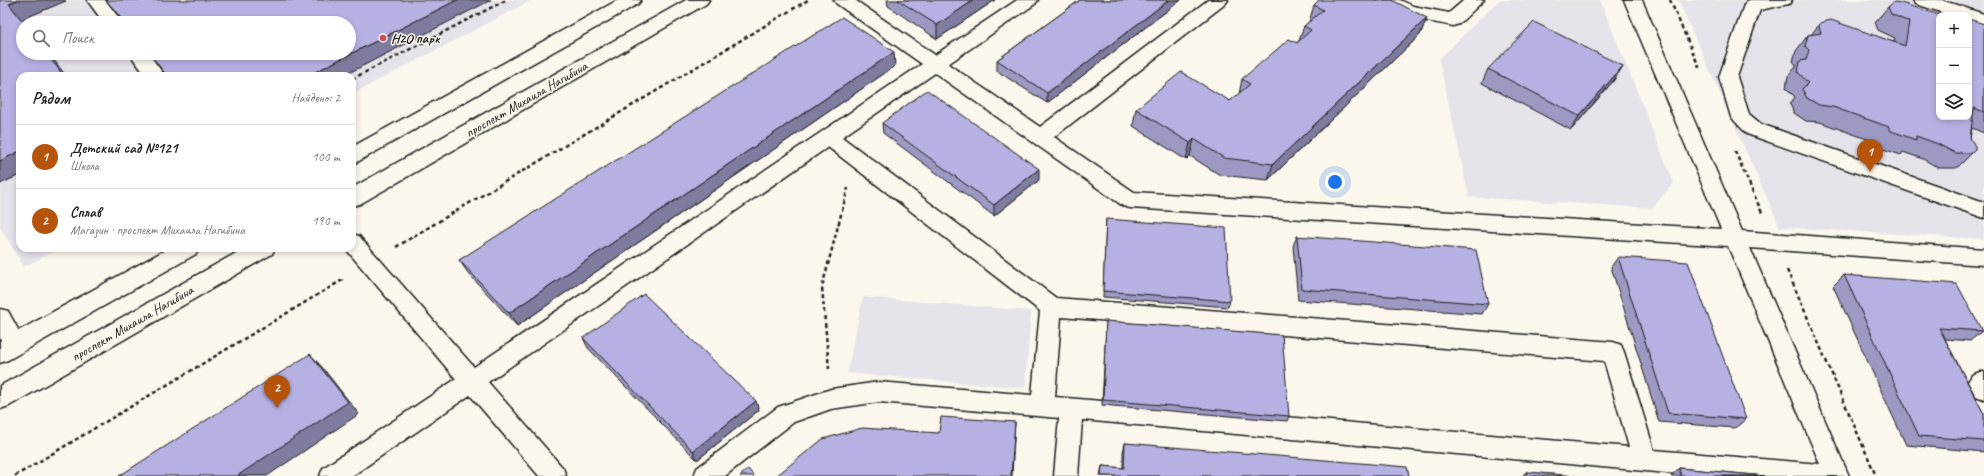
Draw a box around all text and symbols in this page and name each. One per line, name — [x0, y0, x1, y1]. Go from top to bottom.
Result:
map controls — [1936, 12, 1972, 120]
button: + — [1936, 12, 1972, 48]
search box — [16, 16, 356, 60]
icon: search — [30, 27, 52, 49]
text: Поиск — [62, 29, 94, 48]
place label: H2O парк — [391, 30, 441, 47]
marker: H2O парк — [378, 33, 388, 43]
button: − — [1936, 48, 1972, 84]
street label: проспект Михаила Нагибина — [462, 57, 591, 141]
button: layers — [1936, 84, 1972, 120]
text: Рядом — [32, 88, 70, 109]
text: Найдено: 2 — [292, 90, 340, 106]
text: Детский сад №121 — [70, 139, 177, 158]
pin: 1 — [1857, 139, 1883, 172]
text: 1 — [42, 149, 48, 165]
text: 100 m — [312, 149, 340, 165]
text: Школа — [70, 158, 99, 174]
your location — [1325, 172, 1345, 192]
text: Сплав — [70, 203, 101, 222]
text: 2 — [42, 213, 48, 229]
text: 190 m — [312, 213, 340, 229]
text: Магазин · проспект Михаила Нагибина — [70, 222, 245, 238]
street label: проспект Михаила Нагибина — [68, 281, 197, 365]
pin: 2 — [264, 375, 290, 408]

